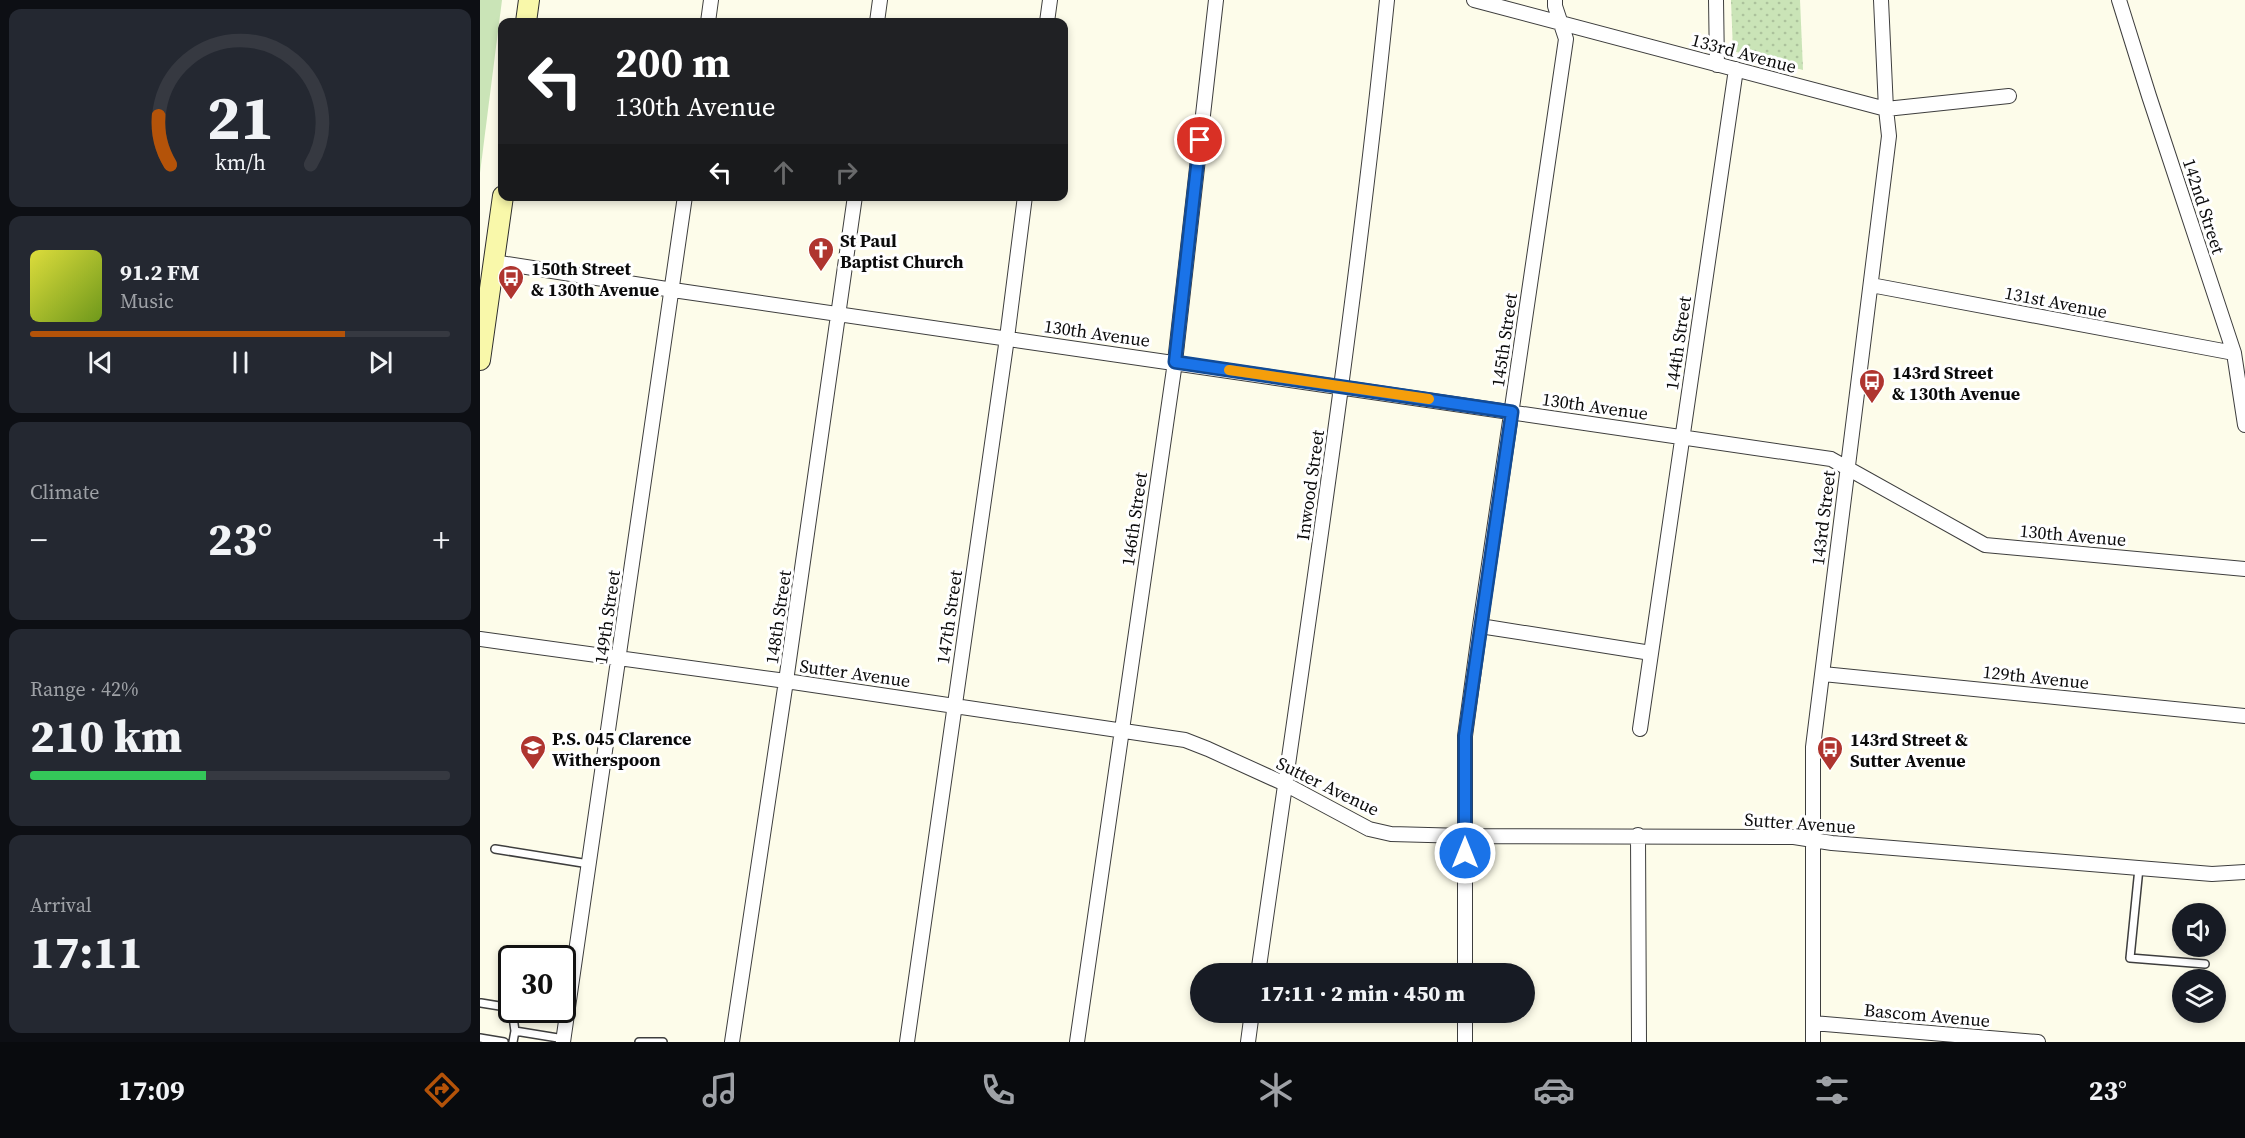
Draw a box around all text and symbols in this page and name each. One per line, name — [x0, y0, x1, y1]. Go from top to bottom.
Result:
street label: 133rd Avenue — [1689, 27, 1799, 79]
text: 200 m — [615, 33, 730, 91]
icon: left — [516, 42, 594, 120]
text: 21 — [206, 74, 274, 160]
text: 130th Avenue — [615, 88, 775, 125]
pin — [1174, 114, 1225, 165]
icon: arrive — [1183, 123, 1216, 156]
text: km/h — [214, 148, 266, 177]
street label: 142nd Street — [2177, 155, 2231, 257]
icon: left — [704, 156, 737, 189]
icon: ahead — [767, 156, 800, 189]
icon: right — [830, 156, 863, 189]
place label: St Paul Baptist Church — [840, 228, 964, 274]
church icon: St Paul Baptist Church — [806, 235, 836, 273]
place label: 150th Street & 130th Avenue — [531, 256, 659, 302]
text: 91.2 FM — [120, 257, 199, 287]
bus stop icon: 150th Street & 130th Avenue — [496, 263, 526, 301]
street label: 131st Avenue — [2003, 280, 2109, 324]
text: Music — [120, 287, 174, 315]
street label: 145th Street — [1485, 291, 1523, 388]
street label: 144th Street — [1659, 294, 1697, 391]
street label: 130th Avenue — [1042, 313, 1152, 353]
icon: previous — [84, 346, 117, 379]
icon: pause — [224, 346, 257, 379]
icon: next — [364, 346, 397, 379]
place label: 143rd Street & 130th Avenue — [1892, 360, 2020, 406]
bus stop icon: 143rd Street & 130th Avenue — [1857, 367, 1887, 405]
street label: 130th Avenue — [1540, 386, 1650, 426]
street label: Inwood Street — [1290, 428, 1330, 542]
street label: 143rd Street — [1805, 469, 1841, 567]
street label: 146th Street — [1115, 470, 1153, 567]
text: Climate — [30, 478, 99, 506]
text: 23° — [208, 508, 272, 570]
text: − — [30, 517, 48, 562]
text: + — [432, 517, 450, 562]
street label: 130th Avenue — [2019, 518, 2127, 552]
street label: 149th Street — [588, 568, 626, 665]
street label: 148th Street — [759, 568, 797, 665]
street label: 147th Street — [930, 568, 968, 665]
street label: Sutter Avenue — [798, 653, 912, 693]
street label: 129th Avenue — [1982, 659, 2090, 695]
text: Range · 42% — [30, 675, 139, 703]
text: 210 km — [30, 705, 182, 767]
place label: P.S. 045 Clarence Witherspoon — [552, 726, 691, 772]
place label: 143rd Street & Sutter Avenue — [1850, 727, 1968, 773]
school or university icon: P.S. 045 Clarence Witherspoon — [518, 733, 548, 771]
bus stop icon: 143rd Street & Sutter Avenue — [1815, 734, 1845, 772]
street label: Sutter Avenue — [1272, 750, 1384, 822]
street label: Sutter Avenue — [1744, 807, 1856, 839]
position arrow — [1433, 821, 1497, 885]
text: Arrival — [30, 891, 92, 919]
map controls — [2172, 903, 2226, 1023]
button: sound — [2172, 903, 2226, 957]
text: 17:11 — [30, 921, 143, 983]
speed limit sign: 30 — [498, 945, 576, 1023]
button: layers — [2172, 969, 2226, 1023]
text: 17:11 · 2 min · 450 m — [1260, 978, 1465, 1008]
street label: Bascom Avenue — [1863, 997, 1991, 1033]
icon: directions — [421, 1069, 463, 1111]
icon: music — [699, 1069, 741, 1111]
icon: phone — [977, 1069, 1019, 1111]
icon: climate — [1255, 1069, 1297, 1111]
icon: car — [1533, 1069, 1575, 1111]
icon: filters — [1811, 1069, 1853, 1111]
text: 17:09 — [118, 1072, 185, 1109]
text: 23° — [2089, 1072, 2127, 1109]

